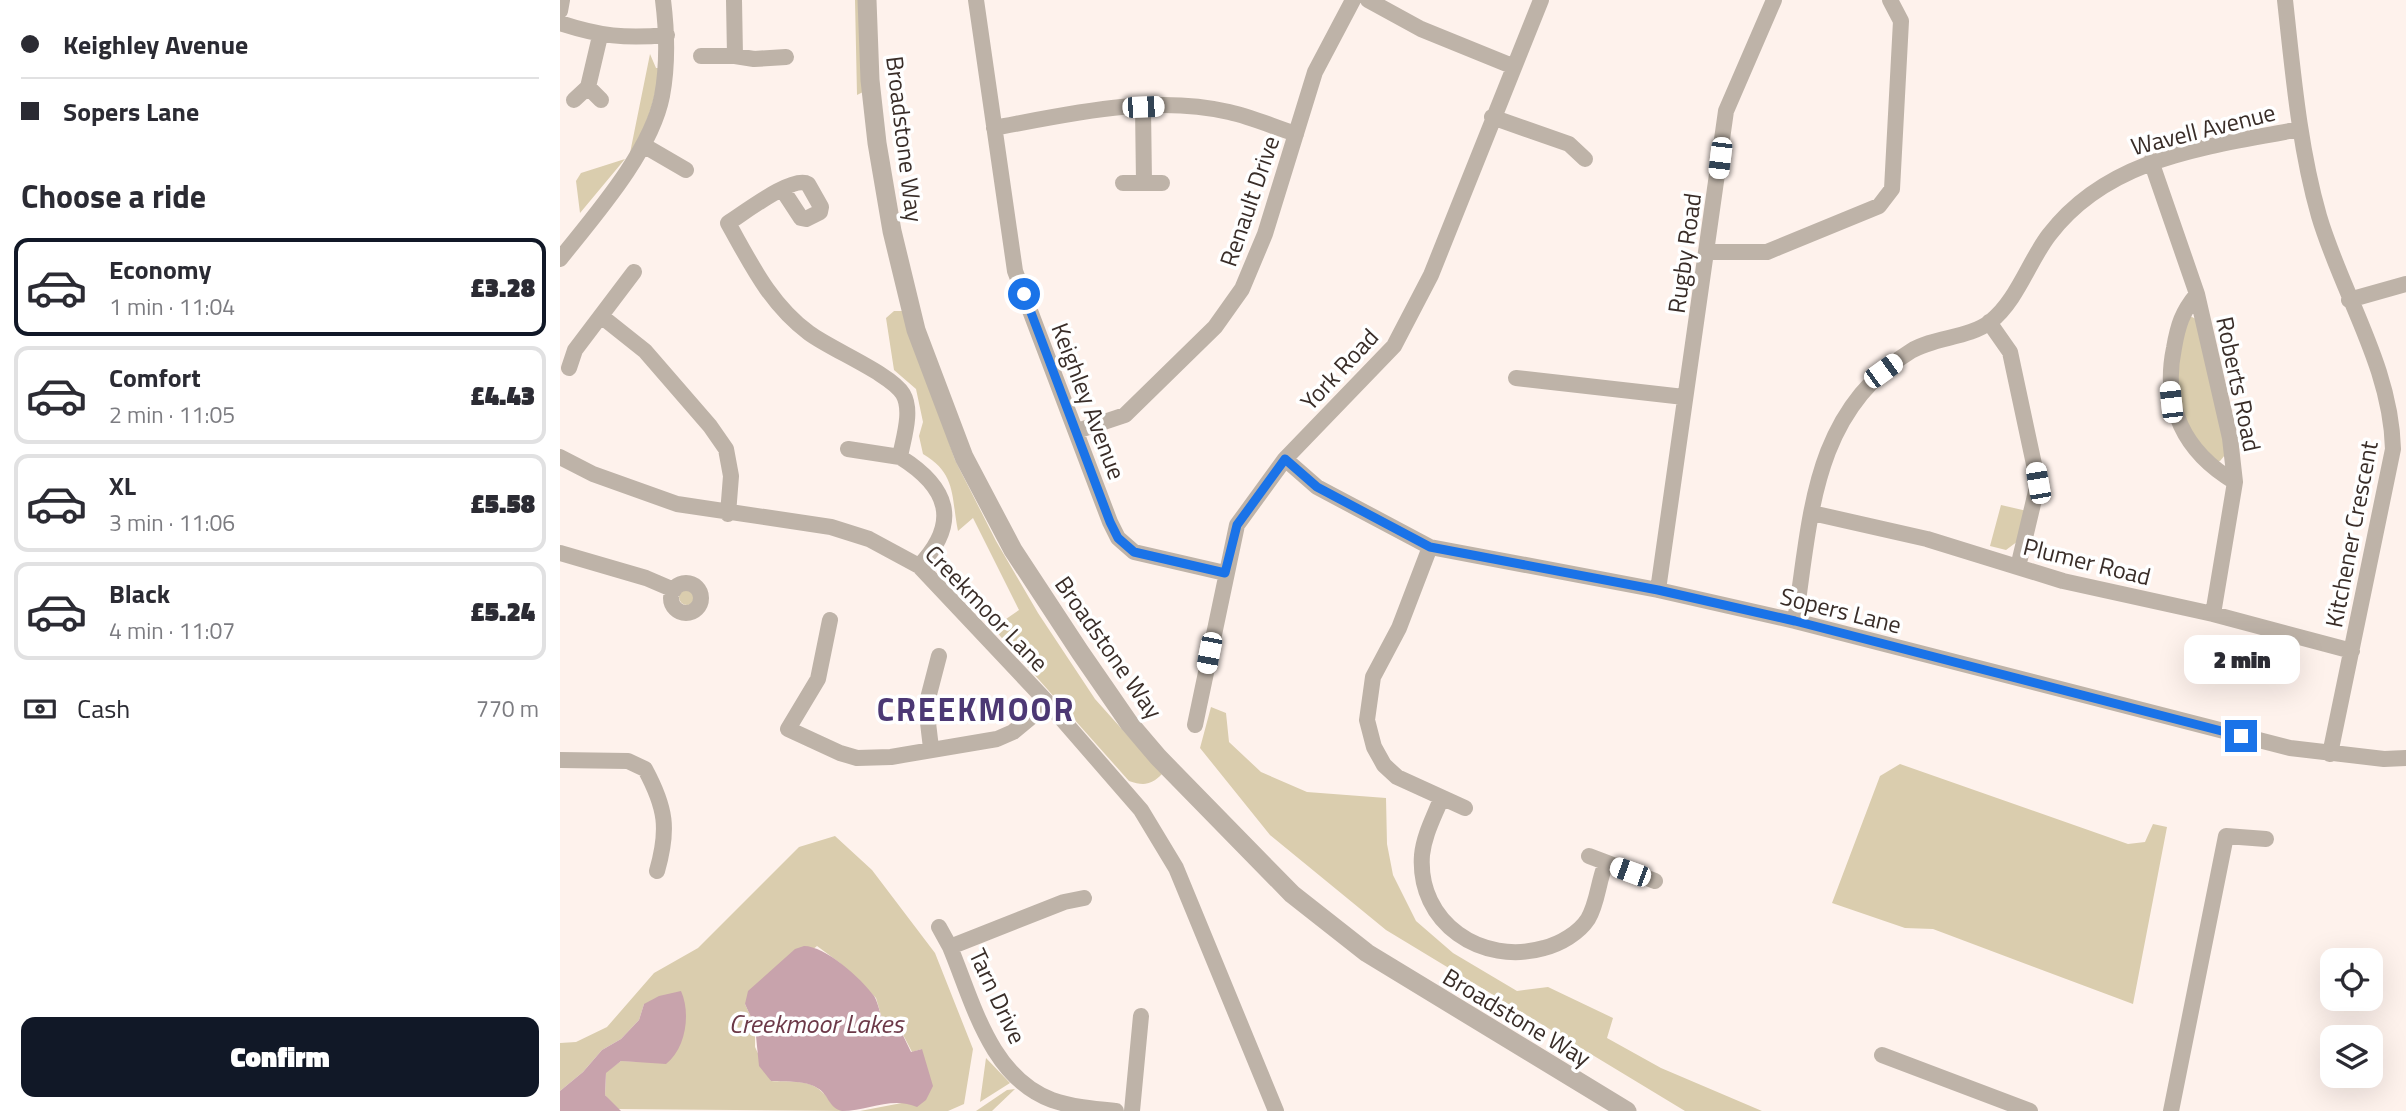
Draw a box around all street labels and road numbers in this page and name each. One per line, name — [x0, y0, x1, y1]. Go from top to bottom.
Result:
street label: Broadstone Way — [877, 54, 933, 225]
street label: Wavell Avenue — [2127, 94, 2279, 164]
street label: Renault Drive — [1210, 131, 1288, 271]
street label: Rugby Road — [1658, 191, 1710, 315]
street label: Roberts Road — [2207, 313, 2271, 455]
street label: Keighley Avenue — [1043, 317, 1135, 485]
street label: York Road — [1291, 320, 1387, 418]
street label: Kitchener Crescent — [2315, 437, 2387, 630]
street label: Plumer Road — [2019, 528, 2155, 594]
street label: Creekmoor Lane — [917, 536, 1057, 680]
street label: Broadstone Way — [1046, 568, 1172, 726]
street label: Sopers Lane — [1777, 578, 1905, 642]
street label: Tarn Drive — [960, 942, 1036, 1050]
street label: Broadstone Way — [1436, 959, 1598, 1076]

